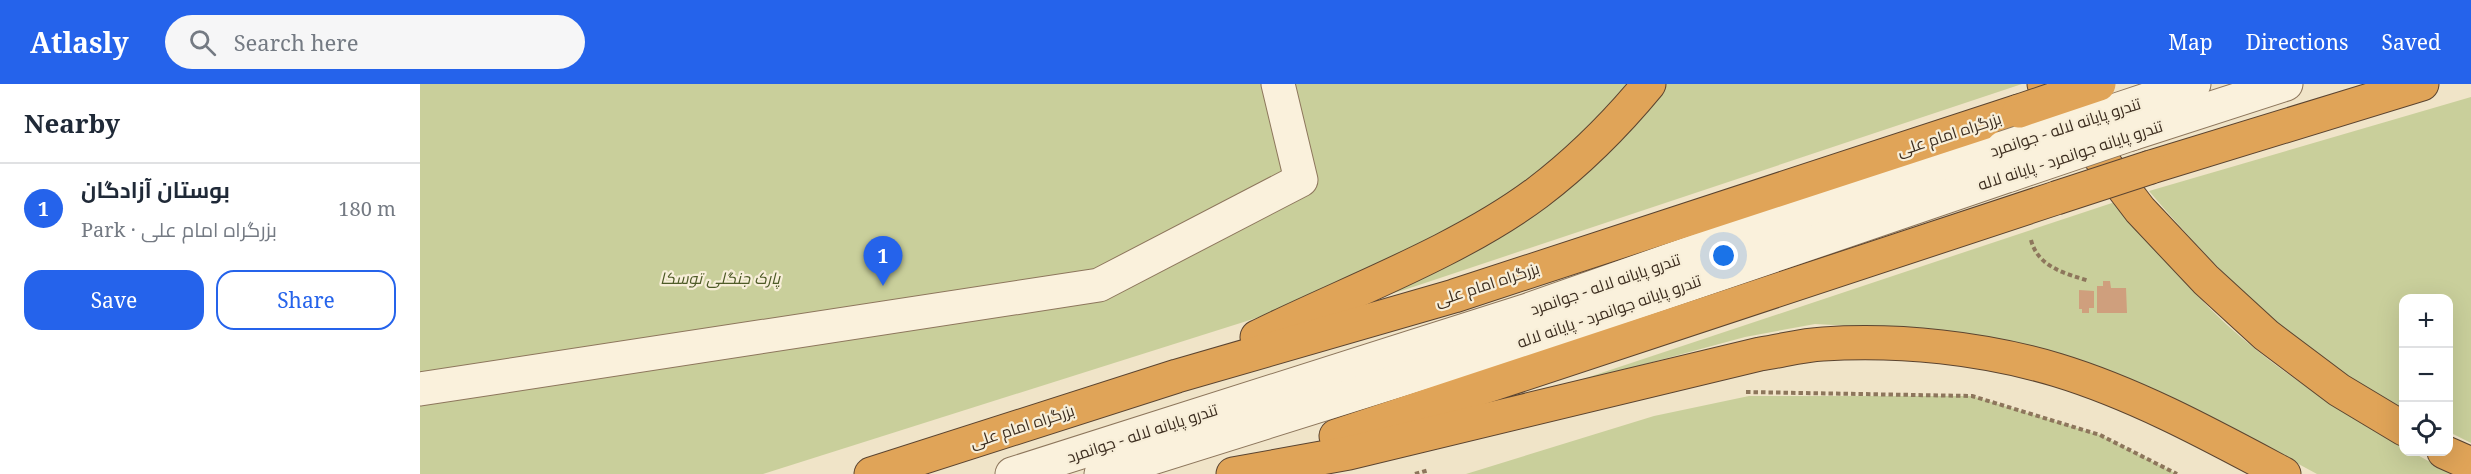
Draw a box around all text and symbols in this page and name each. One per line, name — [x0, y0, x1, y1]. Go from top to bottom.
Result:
search box — [165, 15, 585, 69]
text: Atlasly — [30, 23, 129, 61]
icon: search — [186, 26, 219, 59]
text: Search here — [234, 27, 359, 57]
text: Map — [2168, 28, 2213, 56]
text: Directions — [2246, 28, 2348, 56]
text: Saved — [2381, 28, 2441, 56]
street label: تندرو پایانه لاله - جوانمرد — [1987, 92, 2144, 163]
text: Nearby — [24, 105, 120, 141]
street label: بزرگراه امام علی — [1894, 107, 2004, 162]
street label: تندرو پایانه جوانمرد - پایانه لاله — [1975, 114, 2166, 196]
text: بوستان آزادگان — [81, 174, 230, 204]
text: 1 — [38, 195, 49, 222]
text: 180 m — [338, 195, 396, 222]
text: Park · بزرگراه امام علی — [81, 216, 277, 243]
pin: 1 — [864, 236, 902, 286]
your location — [1709, 241, 1738, 270]
street label: تندرو پایانه لاله - جوانمرد — [1527, 248, 1684, 321]
street label: بزرگراه امام علی — [1432, 257, 1542, 312]
park label: پارک جنگلی توسکا — [660, 267, 781, 289]
street label: تندرو پایانه جوانمرد - پایانه لاله — [1514, 269, 1705, 354]
button: Save — [24, 270, 204, 330]
button: Share — [216, 270, 396, 330]
map controls — [2399, 294, 2453, 456]
button: + — [2399, 294, 2453, 348]
button: − — [2399, 348, 2453, 402]
street label: تندرو پایانه لاله - جوانمرد — [1064, 398, 1221, 469]
street label: بزرگراه امام علی — [967, 399, 1077, 454]
button: locate — [2399, 402, 2453, 456]

